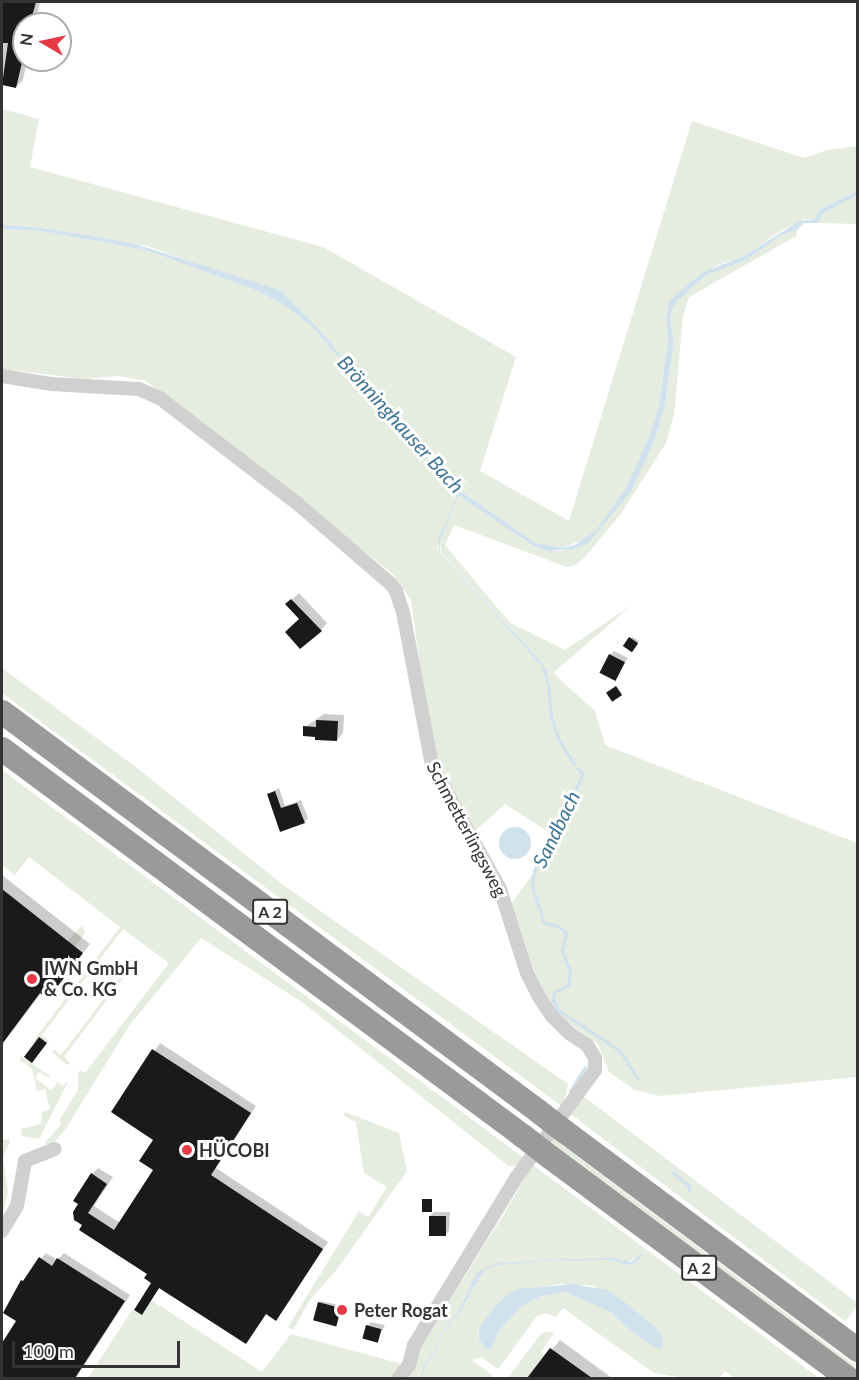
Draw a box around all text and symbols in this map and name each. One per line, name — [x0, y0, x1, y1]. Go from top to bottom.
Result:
north arrow — [12, 12, 72, 72]
text: N — [15, 32, 36, 47]
water label: Brönninghauser Bach — [333, 350, 469, 498]
street label: Schmetterlingsweg — [422, 758, 512, 900]
water label: Sandbach — [527, 787, 585, 871]
road number: A 2 — [250, 899, 290, 925]
place label: IWN GmbH & Co. KG — [44, 958, 138, 1000]
marker: IWN GmbH & Co. KG — [25, 972, 39, 986]
place label: HÜCOBI — [199, 1139, 270, 1161]
marker: HÜCOBI — [180, 1143, 194, 1157]
road number: A 2 — [680, 1255, 718, 1281]
place label: Peter Rogat — [354, 1299, 448, 1321]
marker: Peter Rogat — [335, 1303, 349, 1317]
scale bar — [15, 1329, 183, 1367]
text: 100 m — [23, 1340, 74, 1362]

